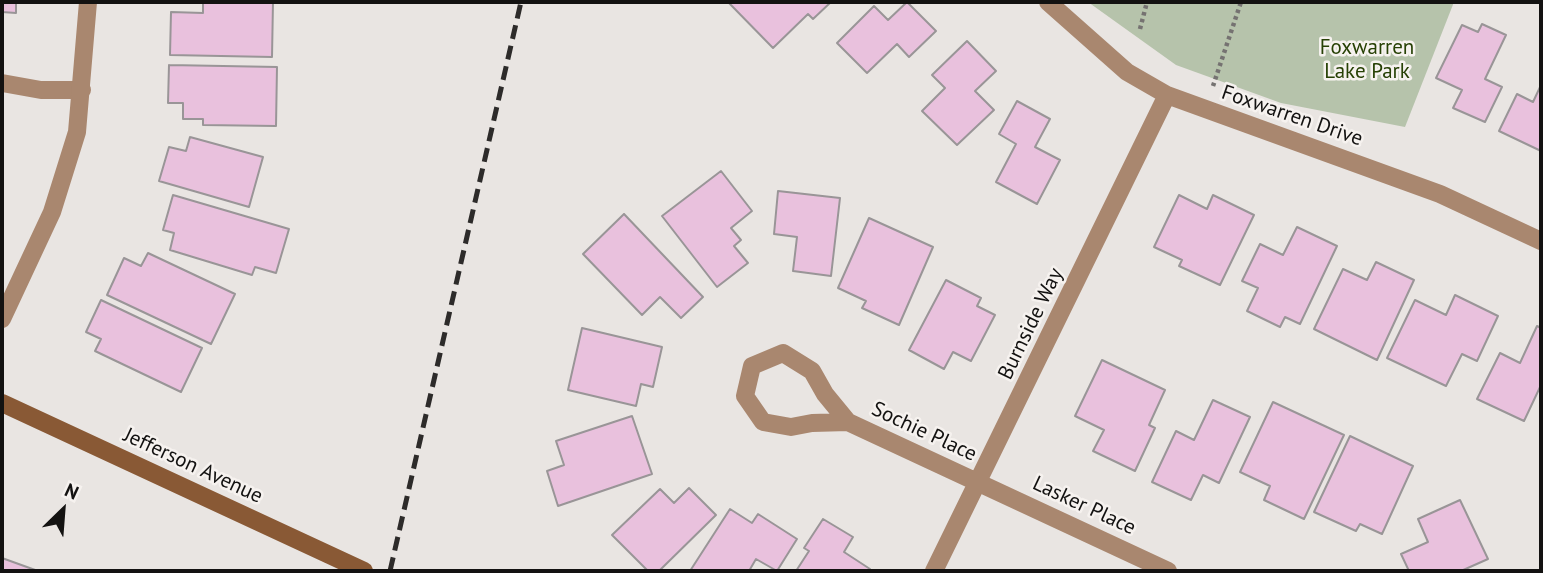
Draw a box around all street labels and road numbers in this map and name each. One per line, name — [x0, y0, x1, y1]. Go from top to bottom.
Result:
street label: Foxwarren Drive — [1218, 80, 1366, 152]
street label: Burnside Way — [993, 264, 1069, 384]
street label: Sochie Place — [867, 397, 981, 467]
street label: Jefferson Avenue — [119, 423, 267, 509]
street label: Lasker Place — [1028, 471, 1140, 541]

